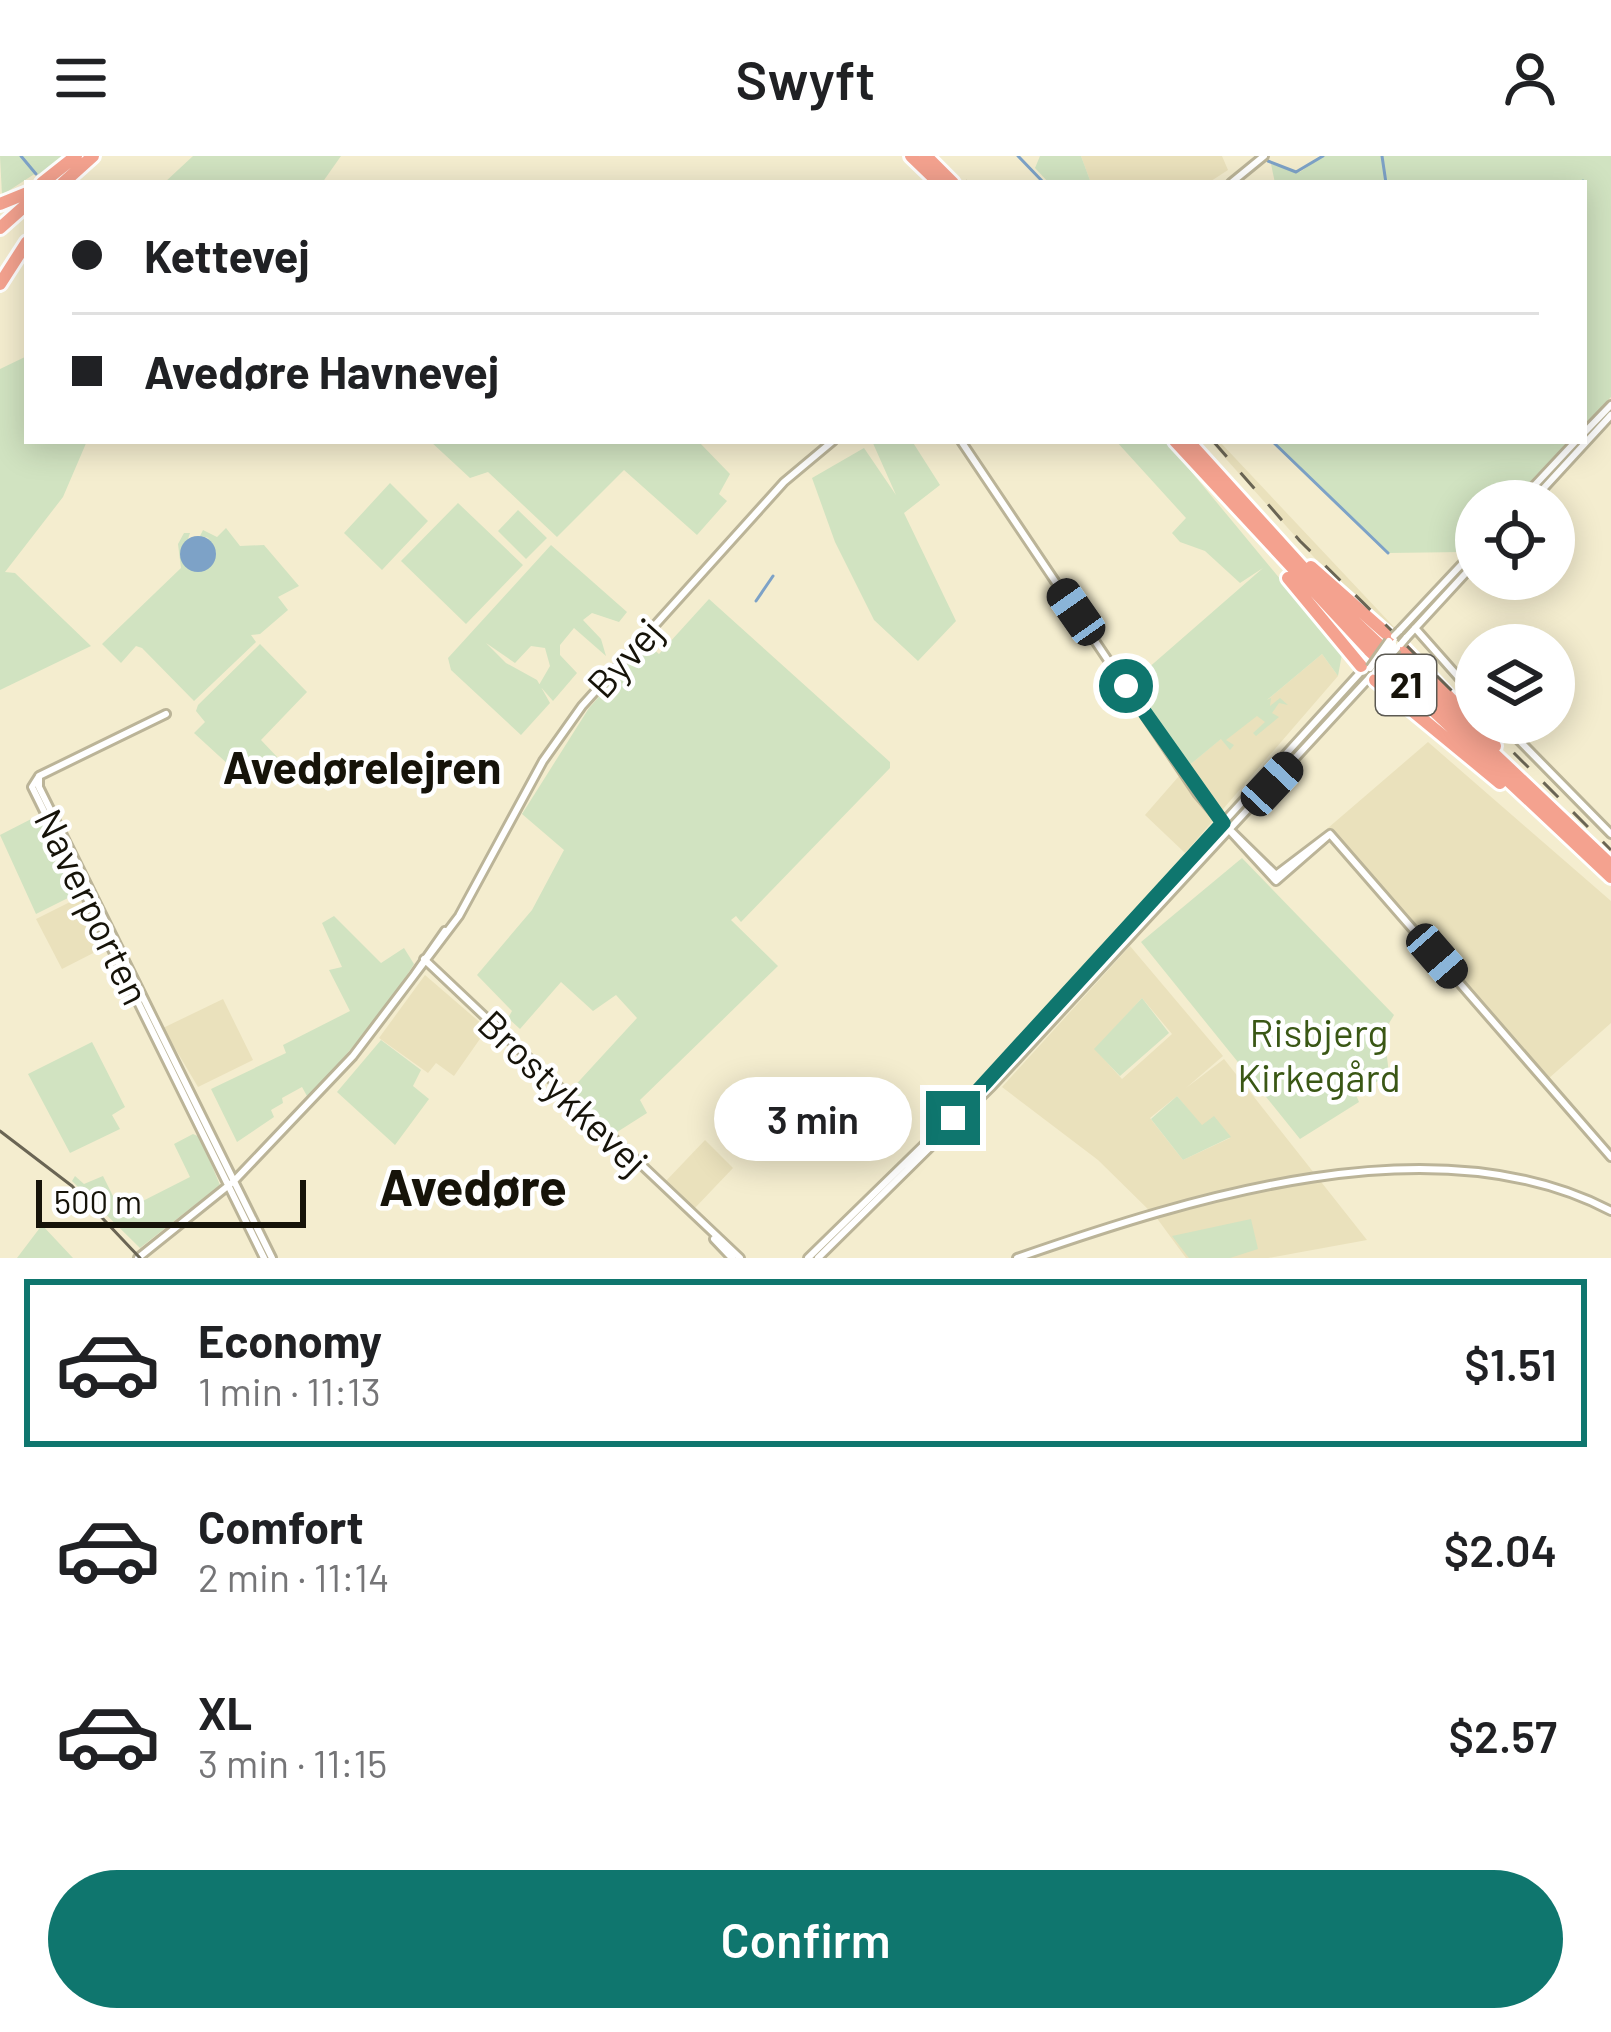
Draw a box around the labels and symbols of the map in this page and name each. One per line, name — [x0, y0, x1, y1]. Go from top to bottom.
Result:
car — [1041, 572, 1111, 652]
street label: Byvej — [576, 608, 672, 706]
road number: 21 — [1376, 655, 1436, 715]
route start — [1099, 659, 1153, 713]
district label: Avedørelejren — [223, 739, 501, 794]
car — [1234, 745, 1310, 823]
street label: Naverporten — [26, 801, 161, 1012]
car — [1400, 917, 1474, 995]
street label: Brostykkevej — [470, 999, 659, 1184]
park label: Risbjerg Kirkegård — [1237, 1008, 1401, 1100]
callout: 3 min — [713, 1076, 911, 1160]
route end — [926, 1091, 980, 1145]
district label: Avedøre — [379, 1155, 567, 1216]
scale bar — [36, 1174, 306, 1227]

